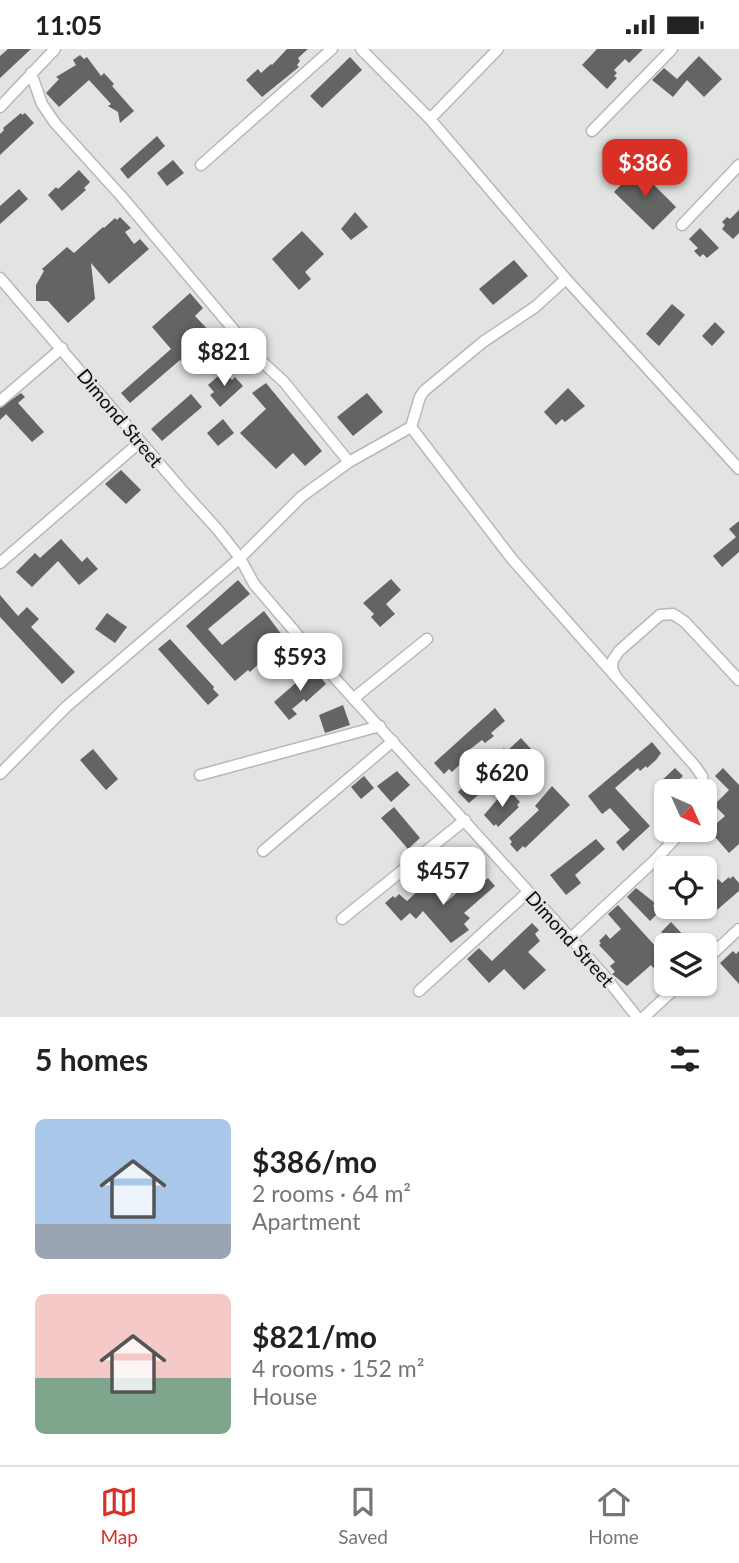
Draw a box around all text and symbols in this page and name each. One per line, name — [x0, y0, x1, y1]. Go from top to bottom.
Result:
text: 11:05 — [35, 9, 102, 41]
pin: $386 — [604, 139, 686, 199]
text: $386 — [618, 148, 672, 176]
pin: $821 — [183, 329, 265, 388]
text: $821 — [197, 337, 251, 365]
street label: Dimond Street — [73, 364, 168, 472]
pin: $593 — [259, 633, 341, 693]
text: $593 — [273, 642, 327, 670]
pin: $620 — [461, 749, 543, 809]
text: $620 — [475, 758, 529, 786]
north arrow — [654, 779, 718, 842]
map controls — [654, 779, 717, 996]
pin: $457 — [402, 847, 484, 907]
text: $457 — [416, 856, 470, 884]
button: locate — [654, 856, 717, 919]
street label: Dimond Street — [521, 886, 620, 992]
button: layers — [654, 933, 717, 996]
icon: filters — [666, 1040, 704, 1078]
text: 5 homes — [35, 1041, 148, 1077]
text: $386/mo — [252, 1143, 377, 1179]
icon: home — [91, 1147, 175, 1231]
text: 2 rooms · 64 m² — [252, 1179, 411, 1207]
text: Apartment — [252, 1207, 360, 1235]
text: $821/mo — [252, 1318, 377, 1354]
icon: home — [91, 1322, 175, 1406]
text: 4 rooms · 152 m² — [252, 1354, 424, 1382]
text: House — [252, 1382, 317, 1410]
tab: Map — [100, 1483, 138, 1548]
tab: Saved — [338, 1483, 388, 1548]
tab: Home — [588, 1483, 639, 1548]

